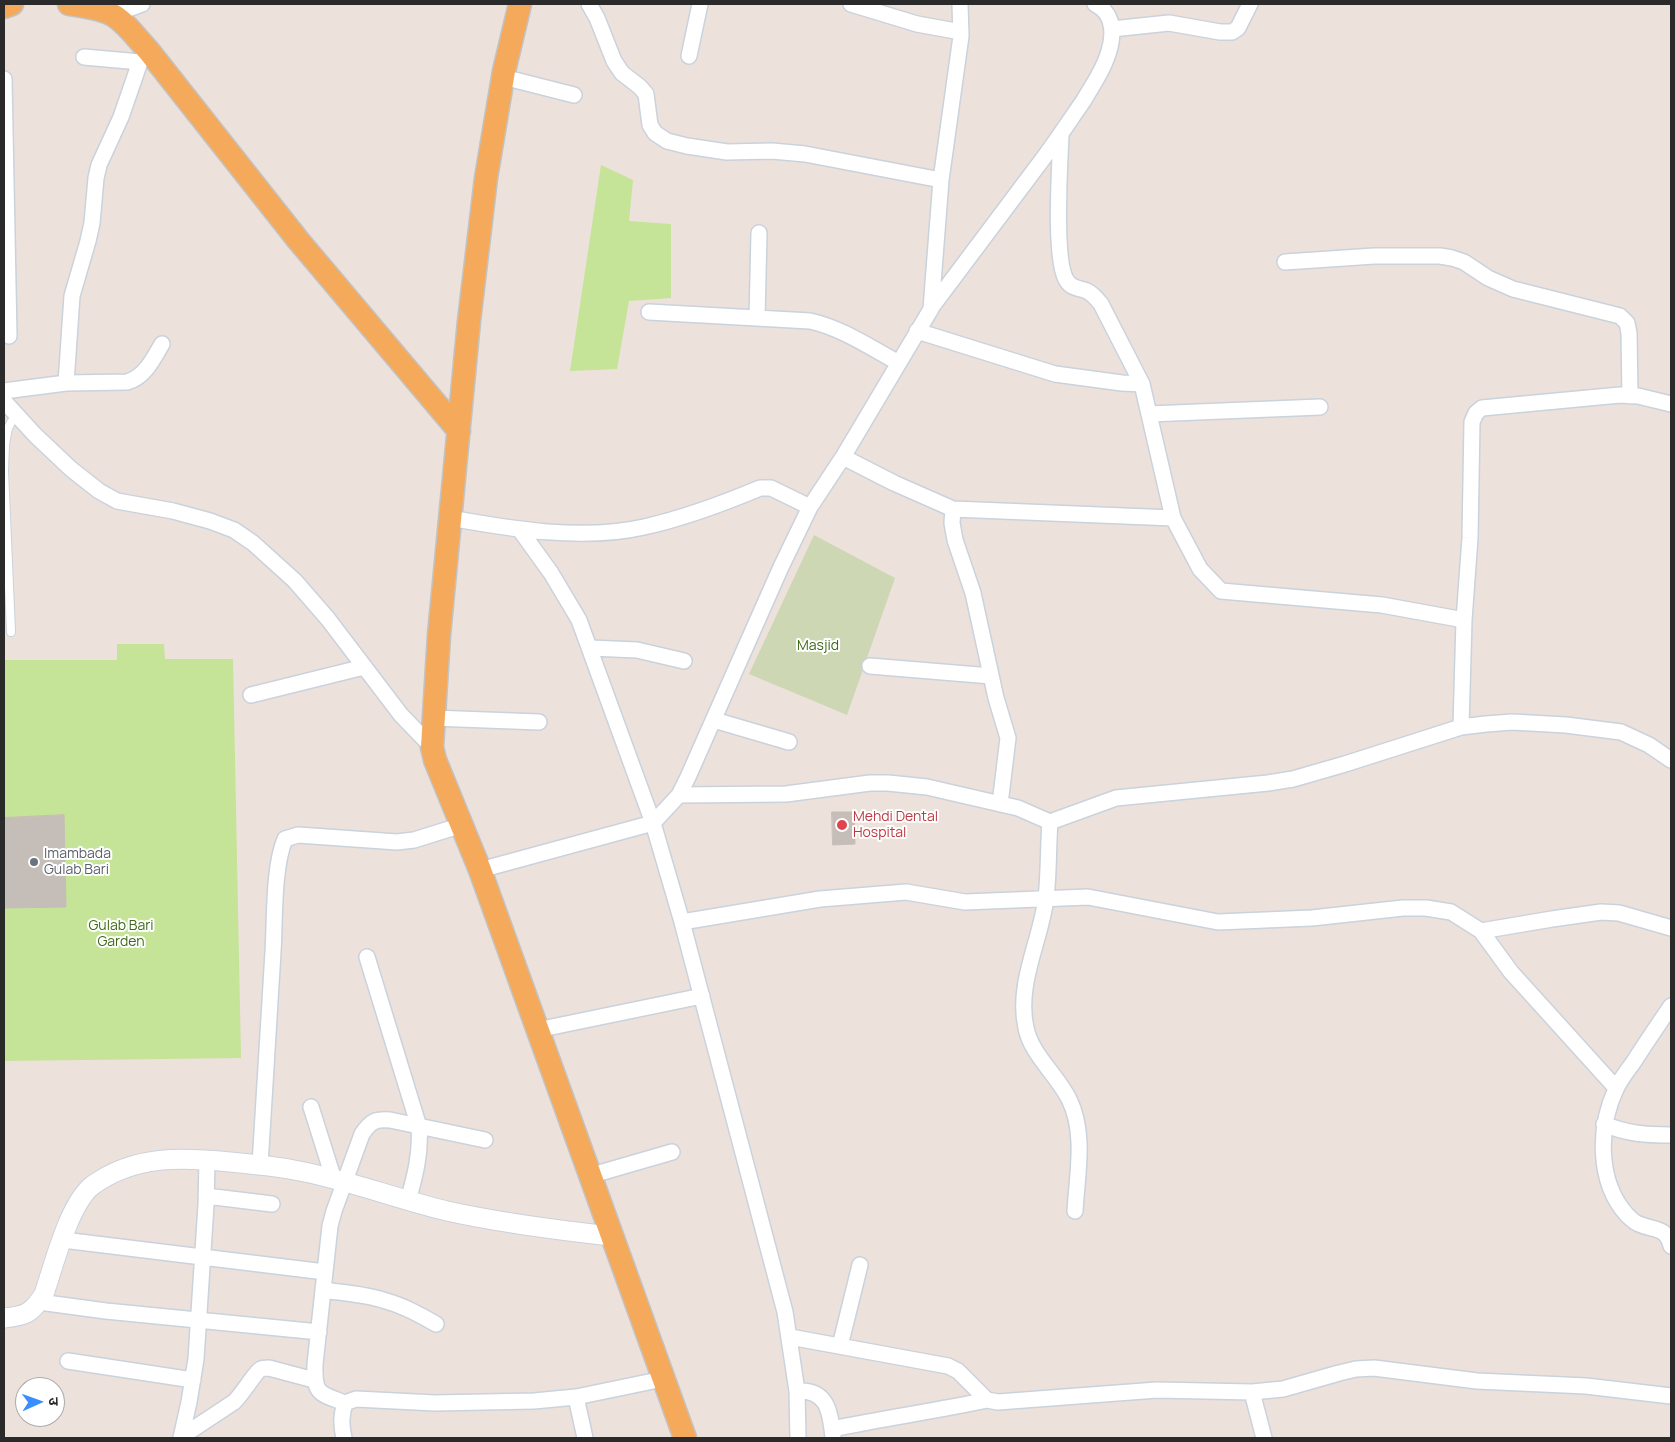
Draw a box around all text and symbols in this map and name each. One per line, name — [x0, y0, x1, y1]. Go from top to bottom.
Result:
park label: Masjid — [797, 638, 839, 654]
place label: Mehdi Dental Hospital — [853, 809, 938, 842]
marker: Mehdi Dental Hospital — [835, 818, 849, 832]
place label: Imambada Gulab Bari — [44, 846, 111, 879]
marker: Imambada Gulab Bari — [28, 856, 40, 868]
park label: Gulab Bari Garden — [89, 918, 153, 950]
north arrow — [15, 1377, 65, 1427]
text: उ — [45, 1397, 64, 1406]

